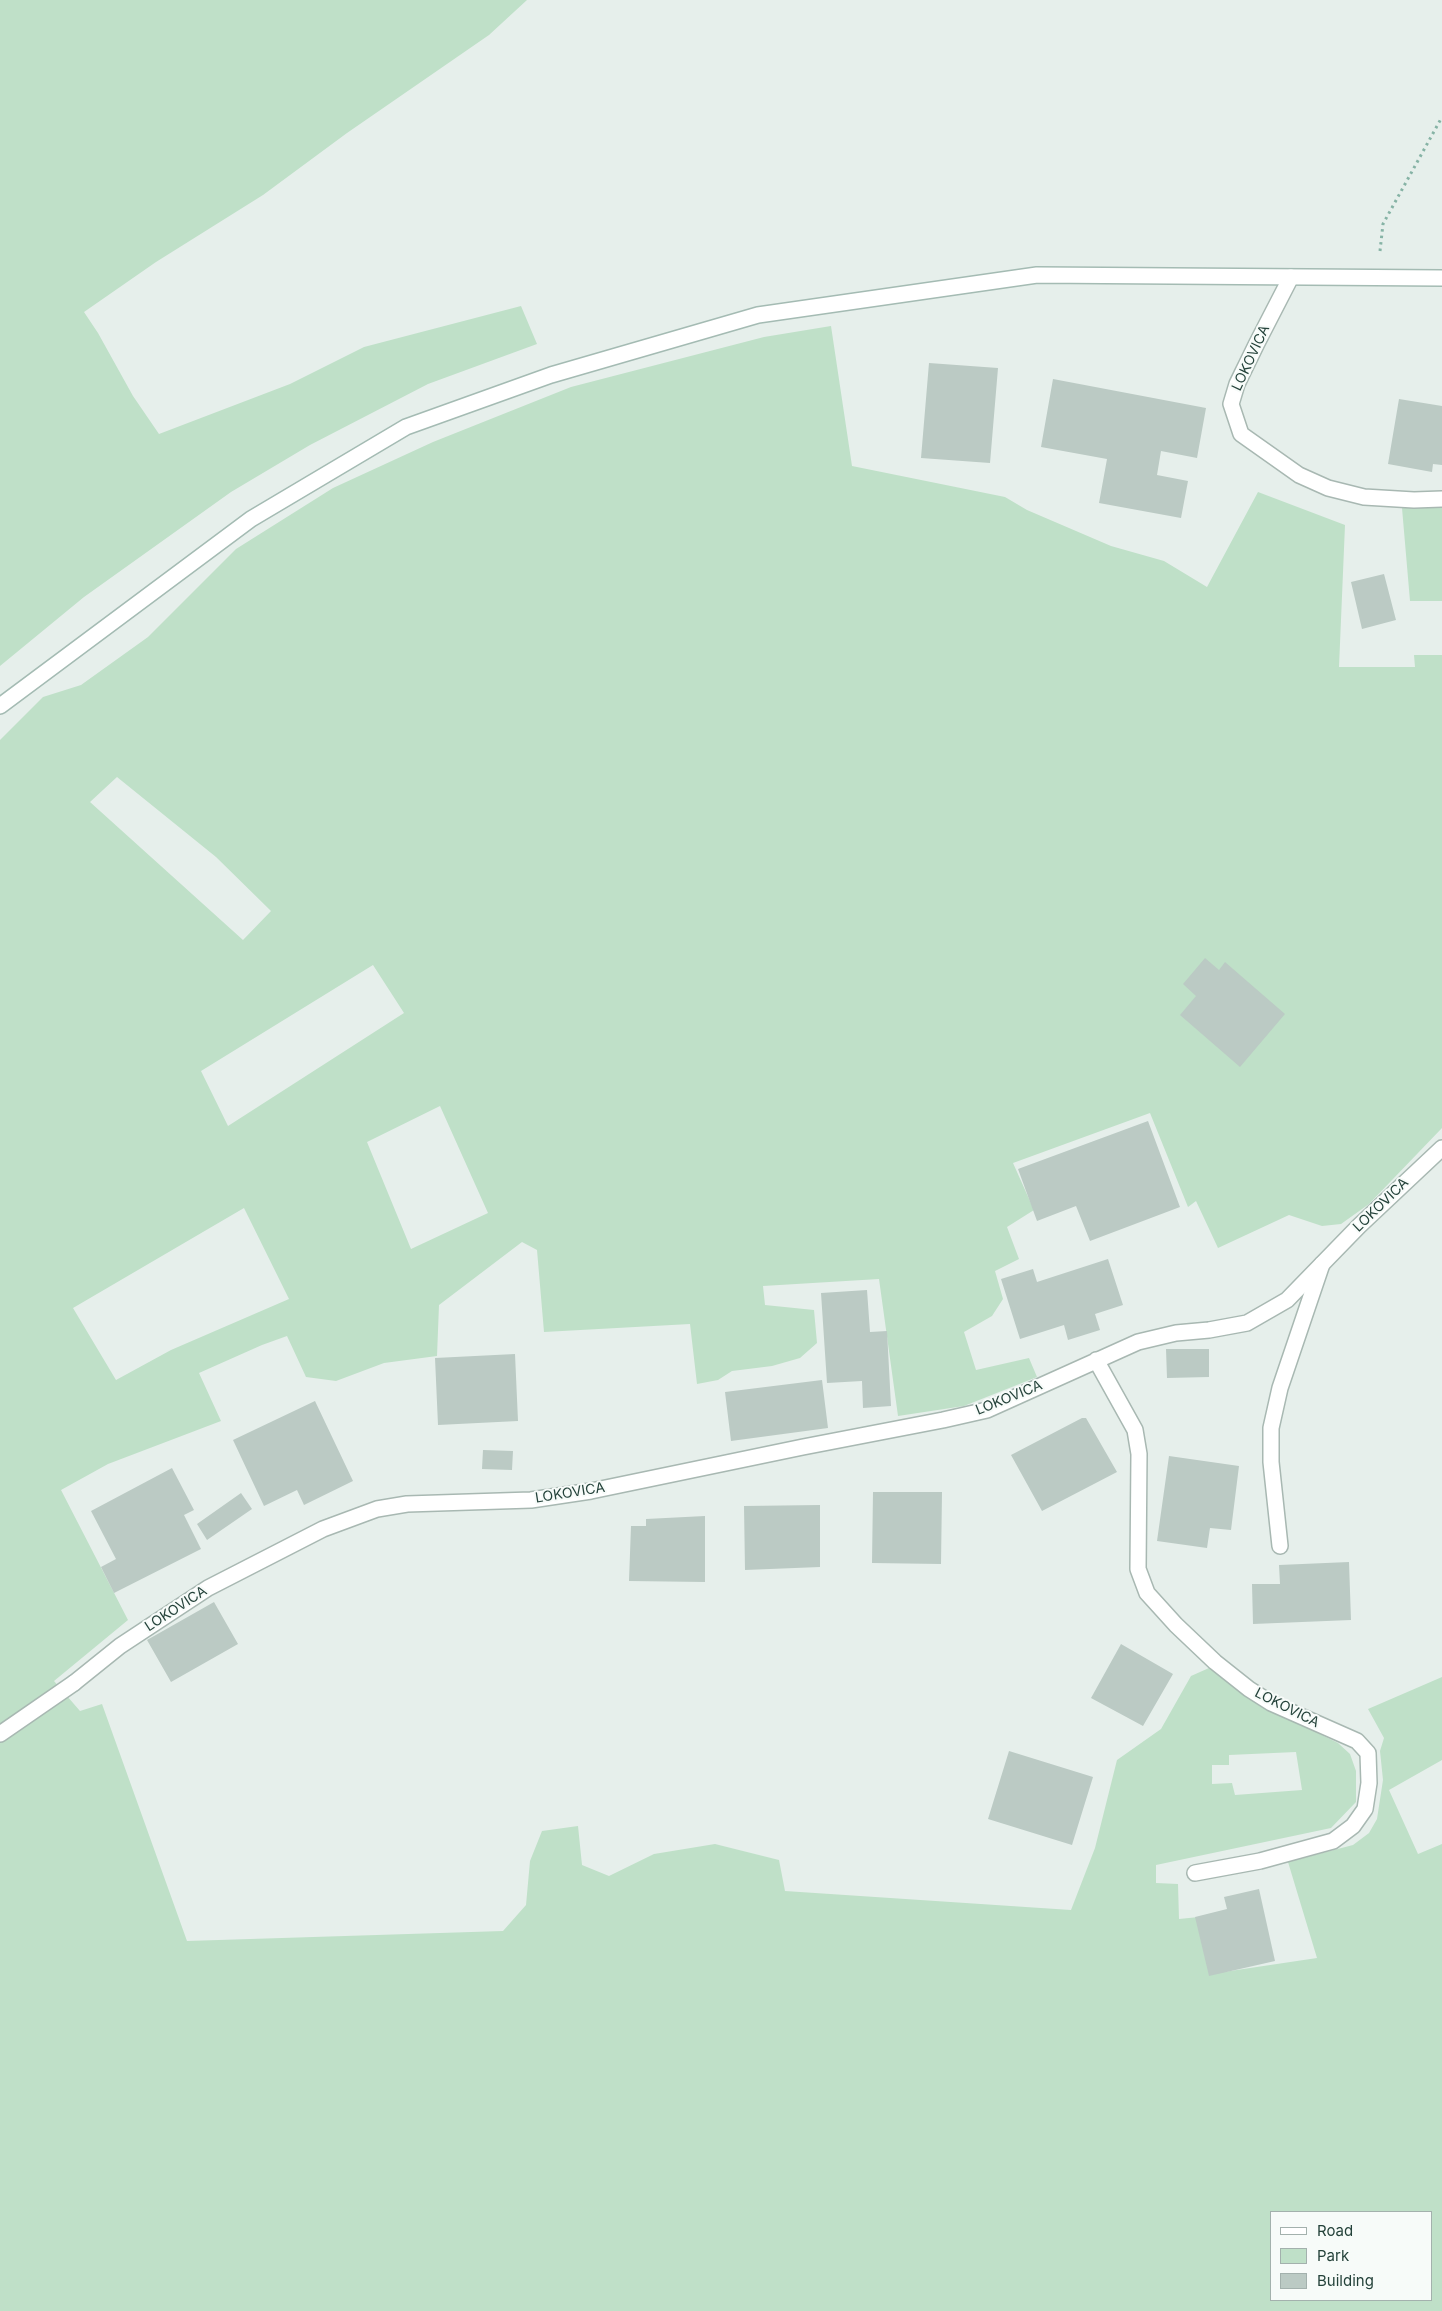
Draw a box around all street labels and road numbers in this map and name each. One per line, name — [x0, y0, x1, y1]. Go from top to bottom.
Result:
street label: LOKOVICA — [1229, 323, 1273, 393]
street label: LOKOVICA — [1350, 1174, 1412, 1236]
street label: LOKOVICA — [973, 1377, 1045, 1419]
street label: LOKOVICA — [534, 1479, 606, 1507]
street label: LOKOVICA — [142, 1583, 210, 1635]
street label: LOKOVICA — [1252, 1685, 1322, 1731]

